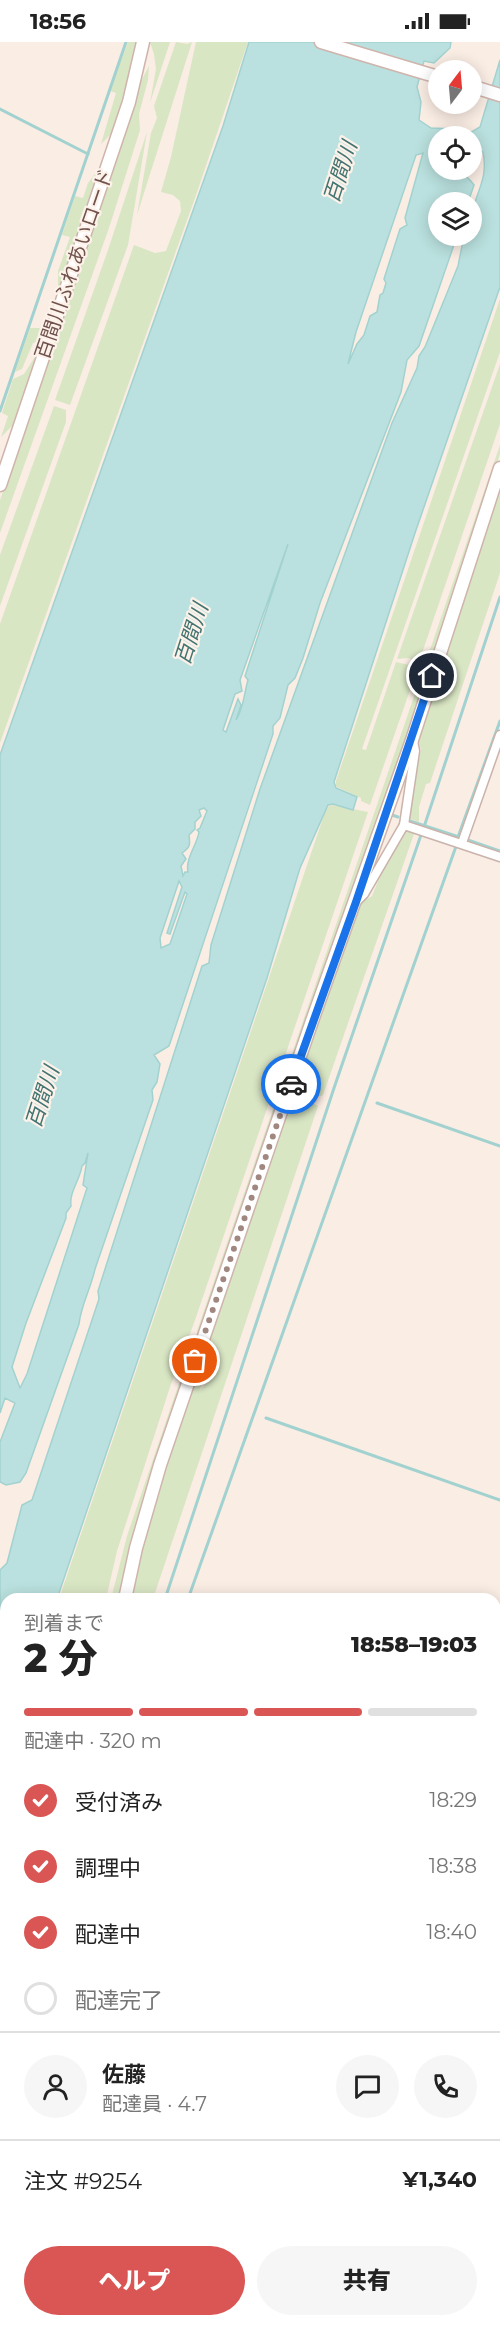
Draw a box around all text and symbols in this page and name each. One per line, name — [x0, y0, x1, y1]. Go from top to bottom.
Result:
text: 18:56 — [30, 8, 86, 35]
north arrow — [428, 60, 482, 114]
map controls — [428, 60, 482, 246]
button: locate — [428, 126, 482, 180]
water label: 百間川 — [318, 136, 362, 206]
street label: 百間川ふれあいロード — [30, 166, 118, 362]
button: layers — [428, 192, 482, 246]
water label: 百間川 — [169, 598, 213, 668]
pin — [406, 650, 457, 701]
icon: home — [415, 659, 448, 692]
courier — [261, 1054, 321, 1114]
water label: 百間川 — [20, 1061, 64, 1131]
icon: car — [275, 1068, 308, 1101]
pin — [169, 1335, 220, 1386]
icon: bag — [178, 1344, 211, 1377]
text: 到着まで — [24, 1611, 104, 1635]
text: 18:58–19:03 — [351, 1631, 477, 1658]
text: 2 分 — [24, 1634, 98, 1682]
text: 配達中 · 320 m — [24, 1729, 162, 1753]
icon: check — [24, 1784, 57, 1817]
text: 18:29 — [429, 1788, 477, 1812]
text: 受付済み — [75, 1789, 163, 1816]
icon: check — [24, 1850, 57, 1883]
text: 18:38 — [429, 1854, 477, 1878]
text: 調理中 — [75, 1855, 141, 1882]
icon: check — [24, 1916, 57, 1949]
text: 18:40 — [426, 1920, 477, 1944]
text: 配達中 — [75, 1921, 141, 1948]
text: 配達完了 — [75, 1987, 163, 2014]
button: person — [24, 2055, 87, 2118]
button: chat — [336, 2055, 399, 2118]
button: phone — [414, 2055, 477, 2118]
text: 佐藤 — [102, 2061, 146, 2088]
text: 配達員 · 4.7 — [102, 2092, 207, 2116]
text: ¥1,340 — [402, 2166, 477, 2193]
text: 注文 #9254 — [24, 2168, 142, 2195]
button: ヘルプ — [24, 2246, 245, 2315]
button: 共有 — [257, 2246, 477, 2315]

